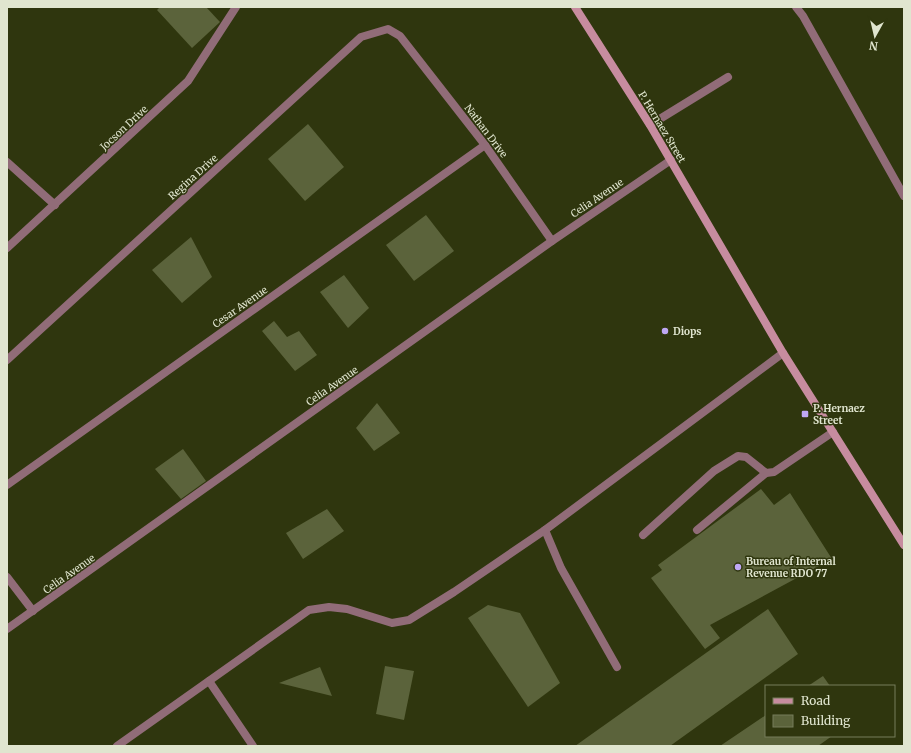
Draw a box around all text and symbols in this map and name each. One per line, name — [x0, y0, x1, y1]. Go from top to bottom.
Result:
north arrow — [855, 16, 895, 56]
text: N — [868, 38, 879, 53]
street label: P. Hernaez Street — [635, 89, 689, 165]
street label: Nathan Drive — [462, 102, 510, 160]
street label: Jocson Drive — [97, 103, 150, 154]
street label: Regina Drive — [166, 151, 220, 203]
street label: Celia Avenue — [568, 176, 626, 220]
street label: Cesar Avenue — [210, 283, 270, 331]
place label: Diops — [673, 325, 701, 338]
marker: Diops — [660, 326, 670, 336]
street label: Celia Avenue — [303, 363, 361, 409]
place label: P. Hernaez Street — [813, 402, 865, 427]
marker: P. Hernaez Street — [800, 409, 810, 419]
street label: Celia Avenue — [40, 551, 98, 597]
place label: Bureau of Internal Revenue RDO 77 — [746, 555, 836, 580]
marker: Bureau of Internal Revenue RDO 77 — [733, 562, 743, 572]
legend — [765, 685, 895, 737]
text: Road — [801, 693, 830, 708]
text: Building — [801, 713, 851, 728]

